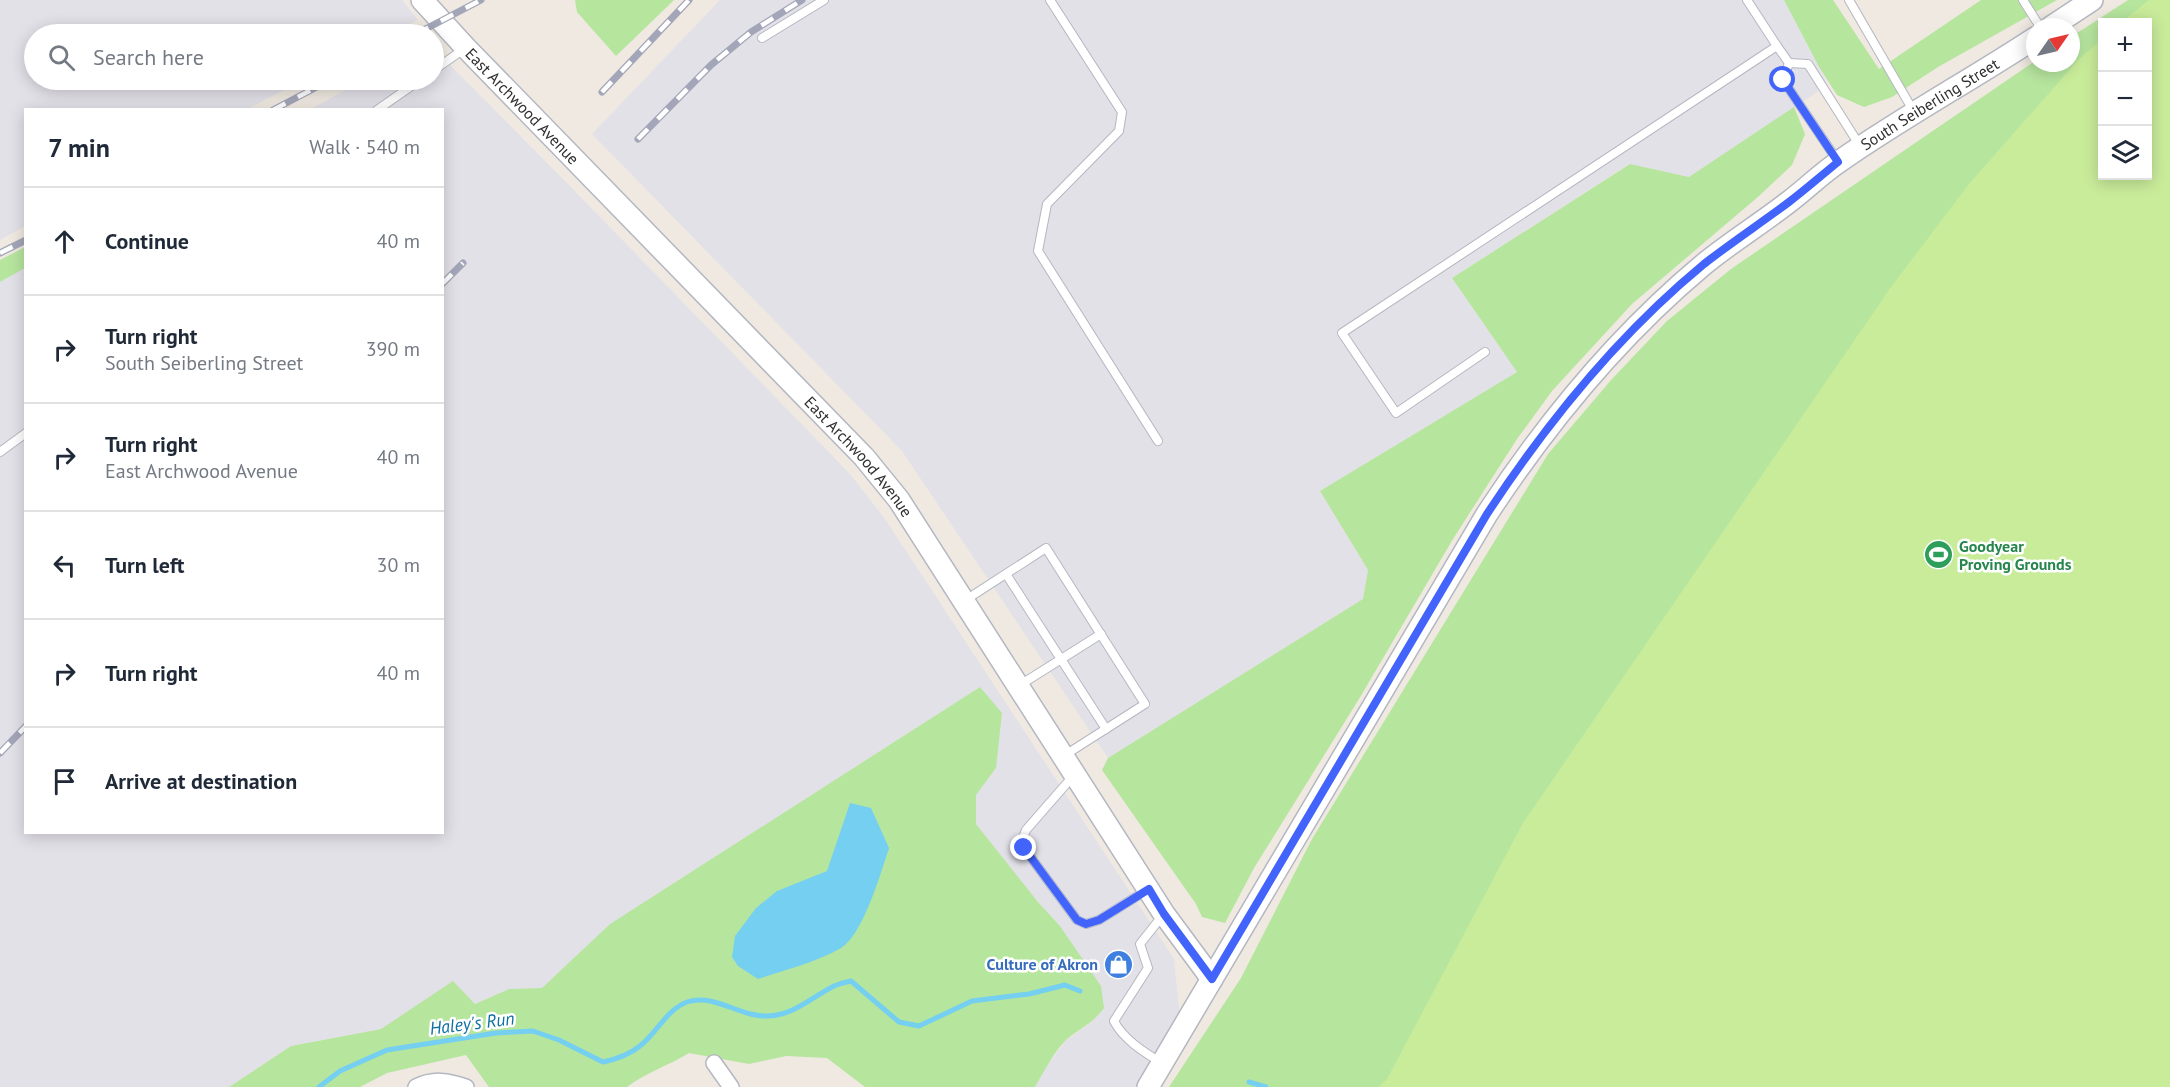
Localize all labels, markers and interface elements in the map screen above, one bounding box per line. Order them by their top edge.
north arrow [2026,18,2080,72]
map controls [2098,18,2152,180]
button: + [2098,18,2152,72]
search box [24,24,444,90]
icon: search [45,41,78,74]
text: Search here [93,43,204,71]
street label: East Archwood Avenue [461,44,583,168]
street label: South Seiberling Street [1857,53,2003,154]
route start [1769,66,1795,92]
button: − [2098,72,2152,126]
button: layers [2098,126,2152,180]
text: 7 min [48,131,110,164]
text: Walk · 540 m [309,134,420,160]
icon: ahead [48,225,81,258]
text: Continue [105,227,189,255]
text: 40 m [377,228,420,254]
text: Turn right [105,322,197,350]
icon: right [48,333,81,366]
text: 390 m [366,336,420,362]
text: South Seiberling Street [105,350,303,376]
street label: East Archwood Avenue [800,392,917,521]
text: Turn right [105,430,197,458]
icon: right [48,441,81,474]
text: 40 m [377,444,420,470]
text: East Archwood Avenue [105,458,298,484]
place label: Goodyear Proving Grounds [1959,536,2072,574]
sports icon: Goodyear Proving Grounds [1922,539,1954,571]
icon: left [48,549,81,582]
text: Turn left [105,551,185,579]
text: 30 m [377,552,420,578]
icon: right [48,657,81,690]
text: Turn right [105,659,197,687]
text: 40 m [377,660,420,686]
icon: arrive [48,765,81,798]
text: Arrive at destination [105,767,297,795]
route end [1010,834,1036,860]
shop icon: Culture of Akron [1103,948,1135,980]
place label: Culture of Akron [987,954,1098,974]
water label: Haley's Run [428,1006,516,1040]

